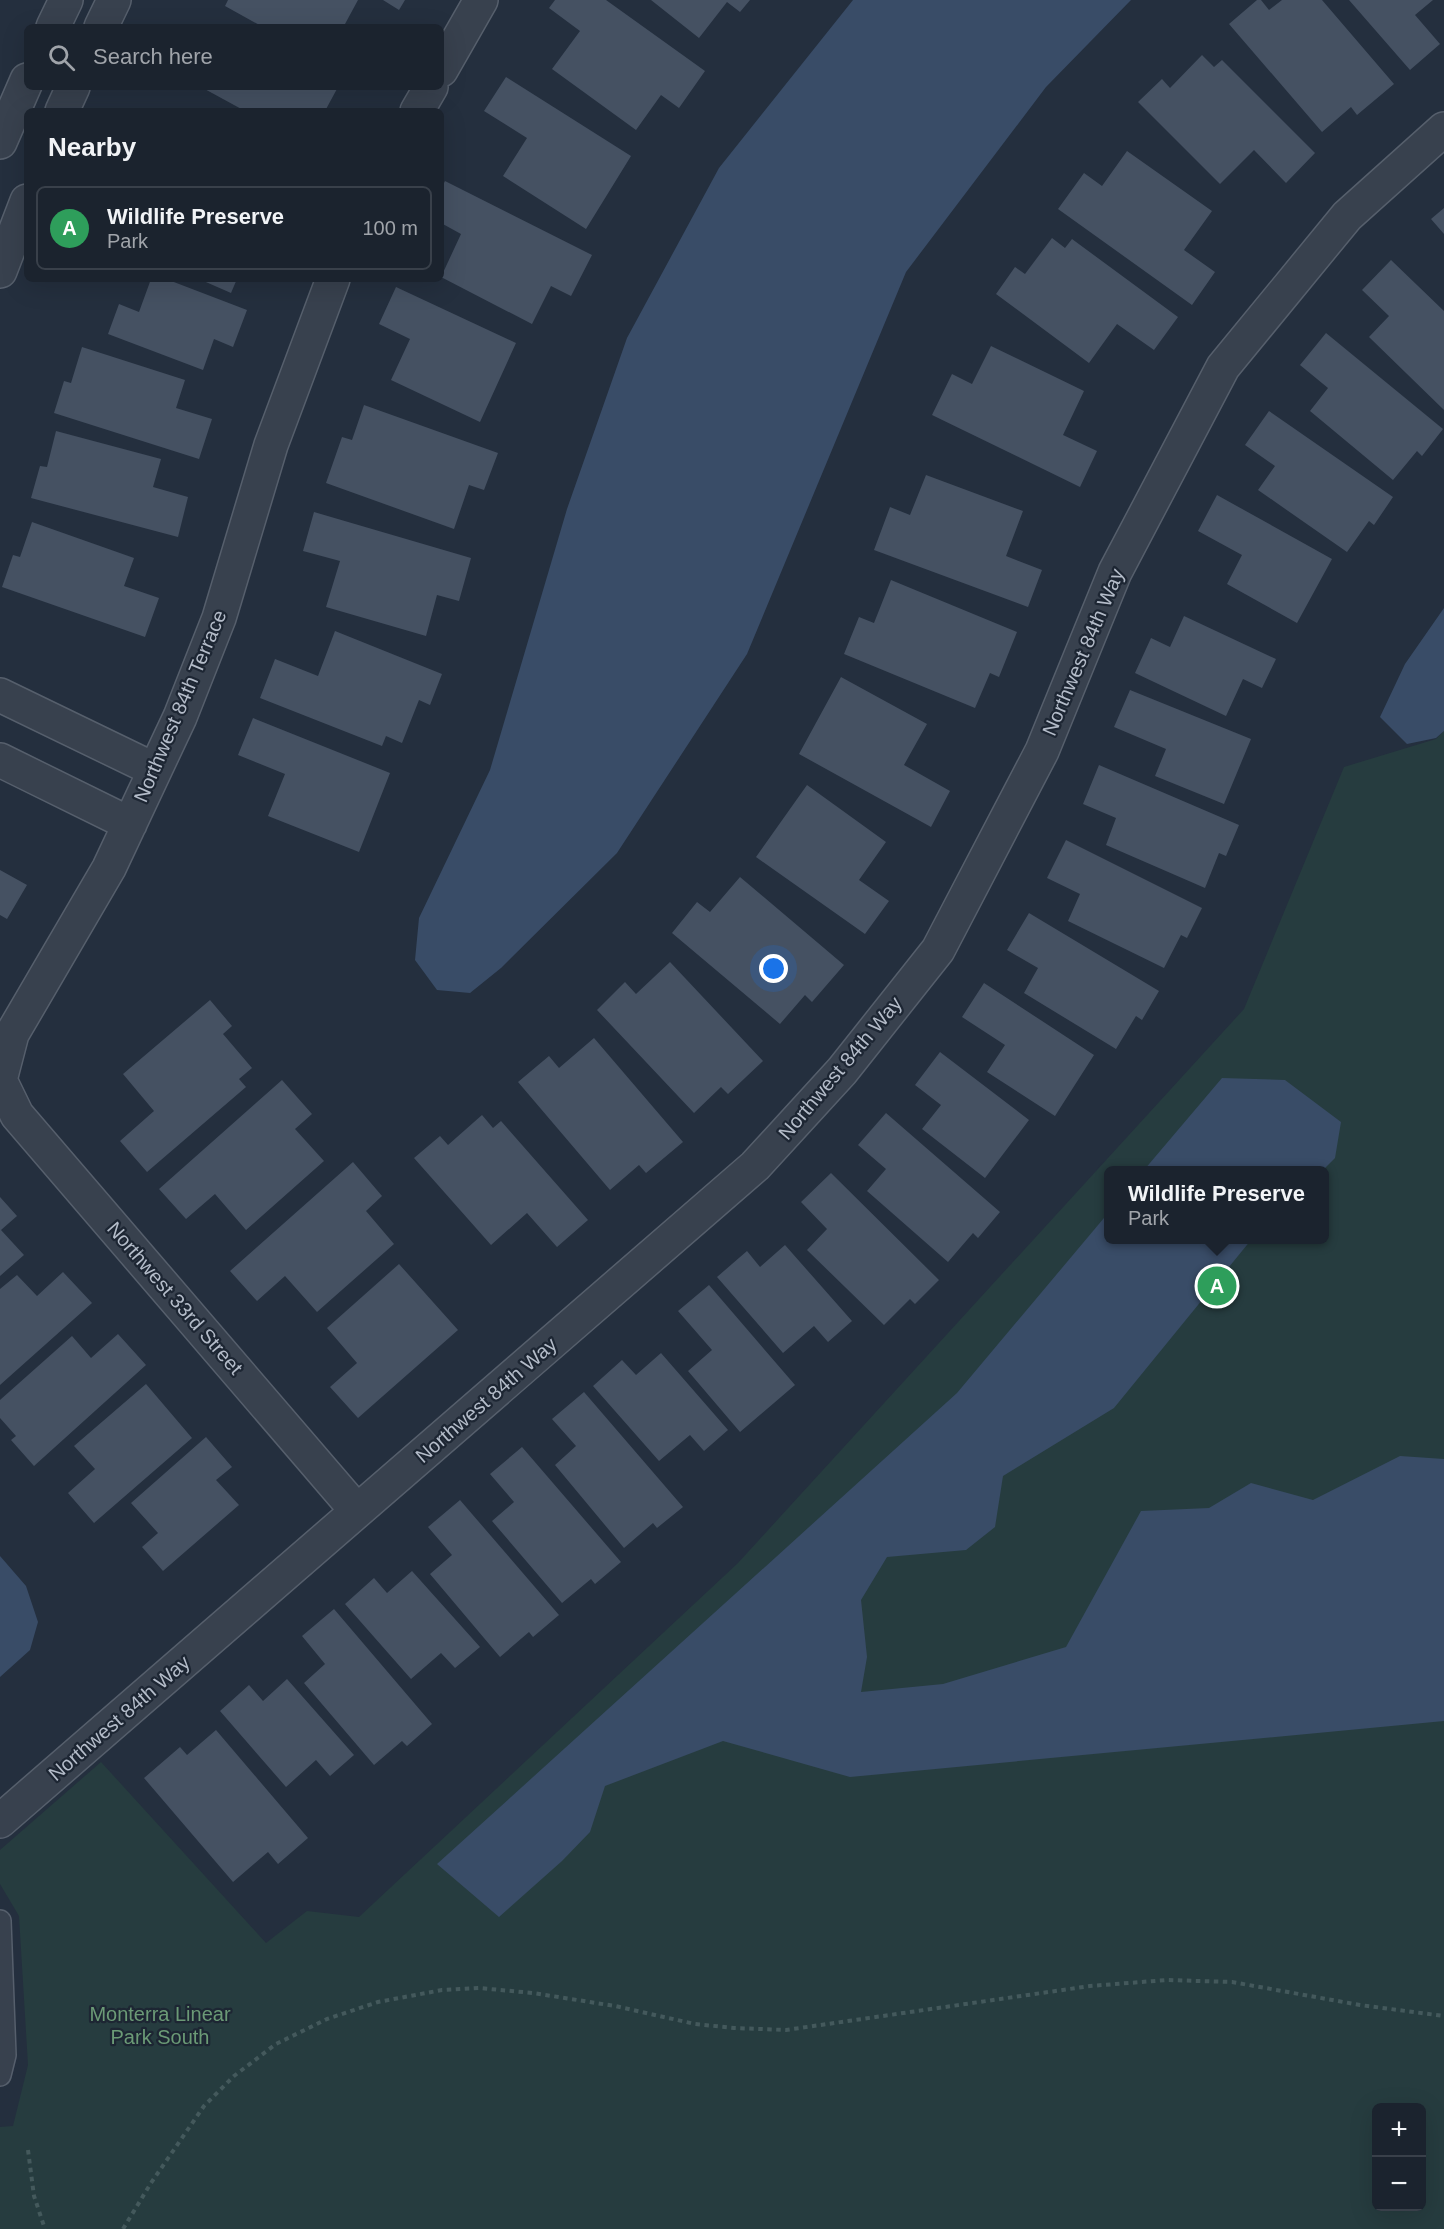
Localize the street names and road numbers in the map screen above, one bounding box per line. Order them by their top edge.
street label: Northwest 84th Way [1038,565,1128,739]
street label: Northwest 84th Terrace [130,607,230,805]
street label: Northwest 84th Way [774,992,906,1144]
street label: Northwest 33rd Street [103,1217,247,1379]
street label: Northwest 84th Way [411,1333,561,1467]
street label: Northwest 84th Way [44,1651,194,1785]

